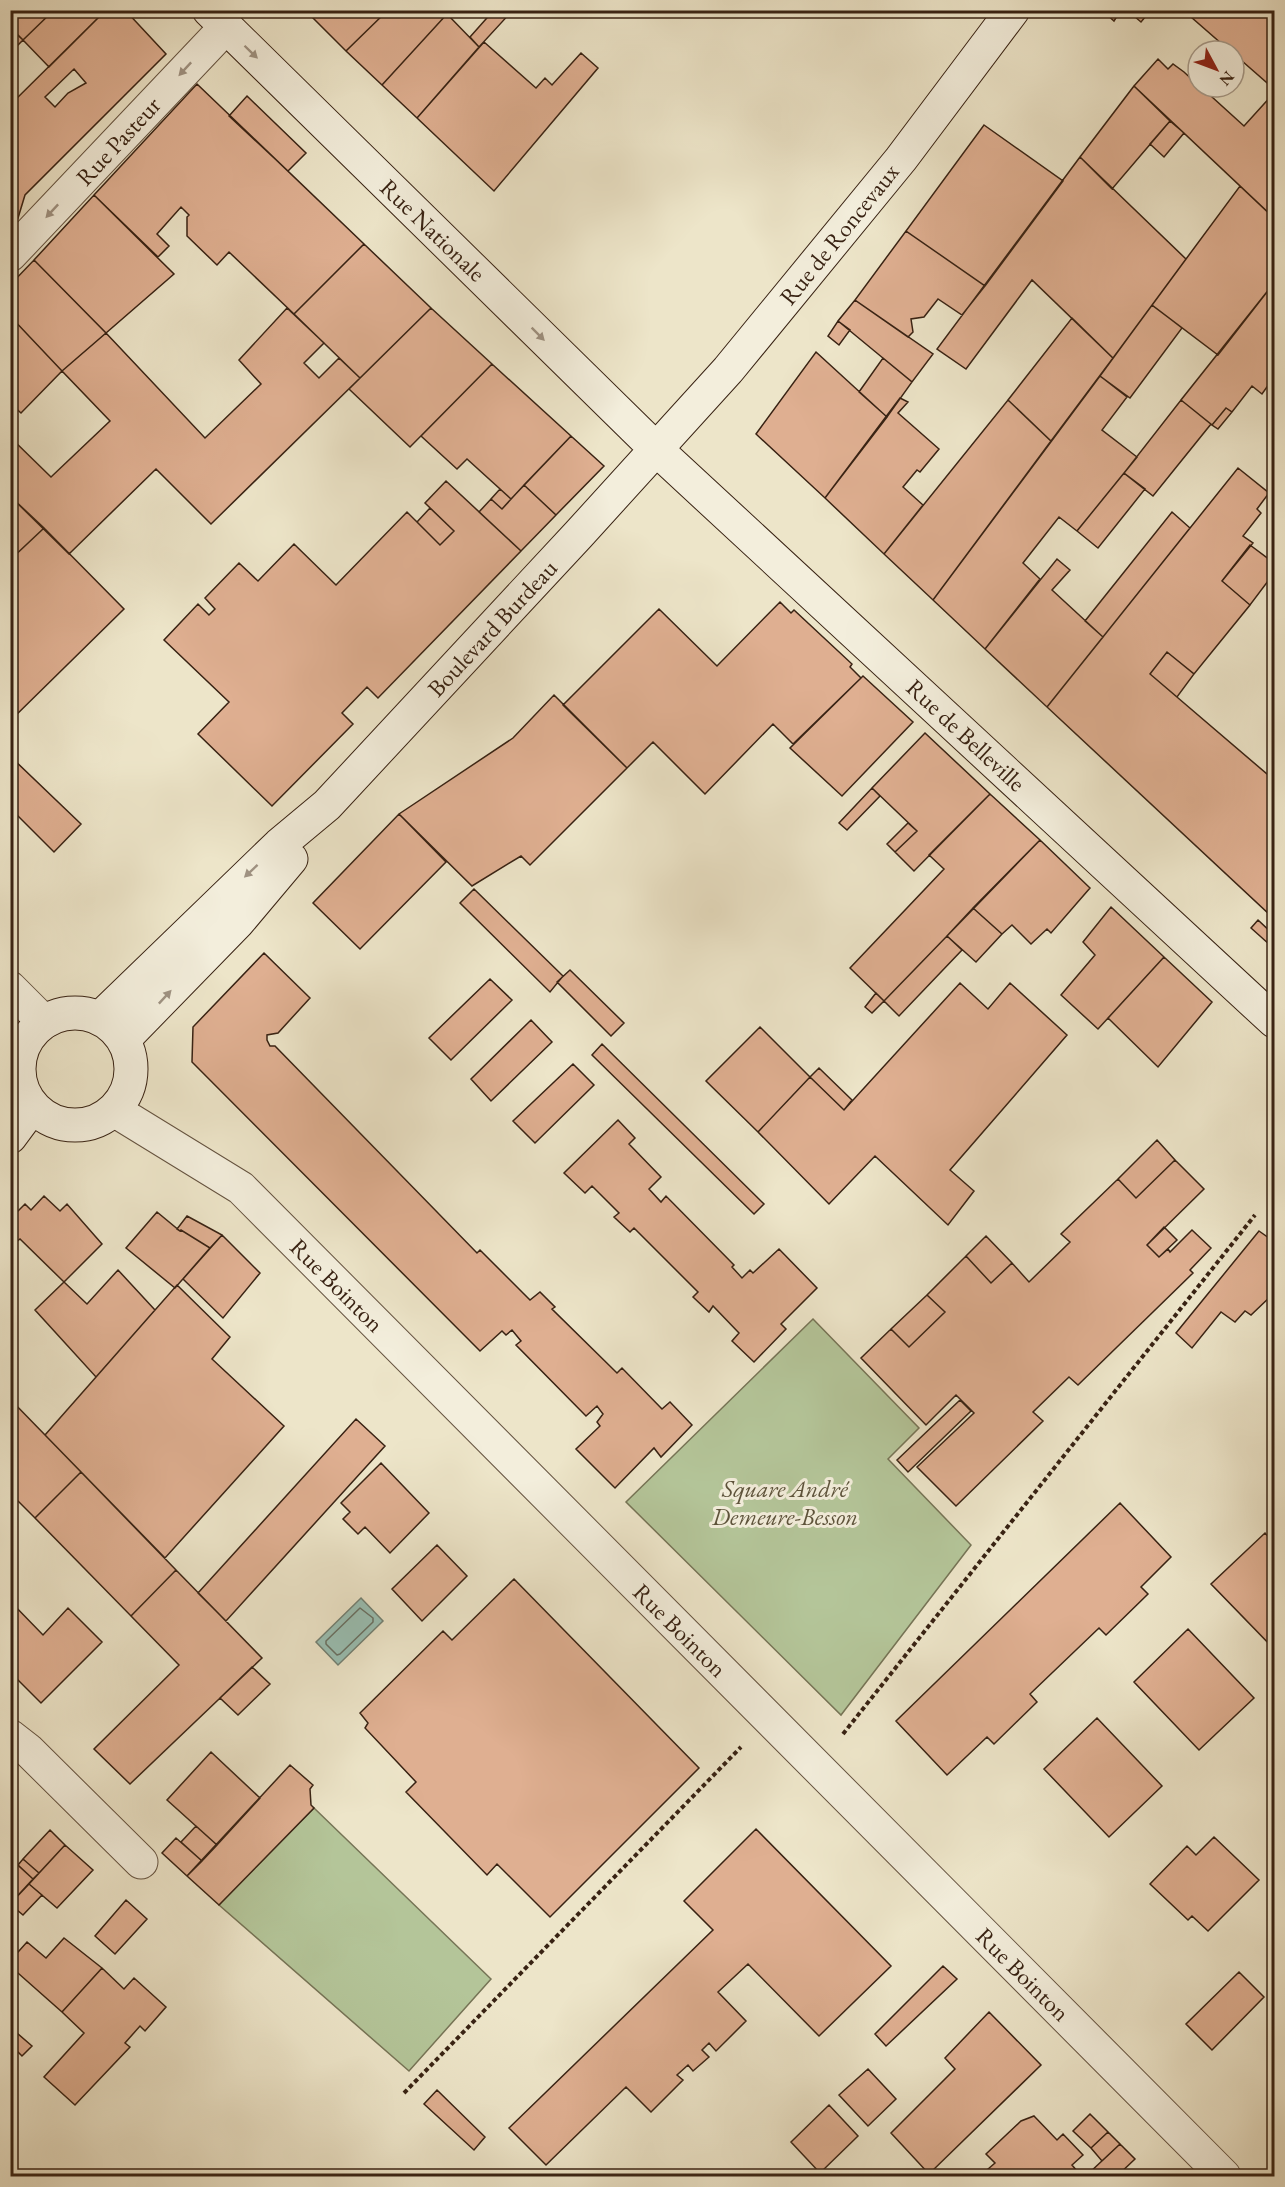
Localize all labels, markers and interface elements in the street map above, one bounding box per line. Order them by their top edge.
north arrow [1186,39,1246,99]
one-way arrow [243,44,257,58]
one-way arrow [179,62,193,76]
text: N [1215,67,1239,90]
street label: Rue Pasteur [69,90,167,192]
street label: Rue de Roncevaux [772,156,906,311]
street label: Rue Nationale [374,172,492,288]
one-way arrow [45,204,59,219]
one-way arrow [531,326,545,341]
street label: Boulevard Burdeau [420,552,564,703]
street label: Rue de Belleville [900,672,1032,798]
one-way arrow [244,864,259,878]
one-way arrow [157,991,171,1005]
street label: Rue Bointon [283,1231,391,1339]
park label: Square André Demeure-Besson [711,1473,858,1532]
street label: Rue Bointon [626,1576,734,1684]
street label: Rue Bointon [969,1920,1077,2028]

